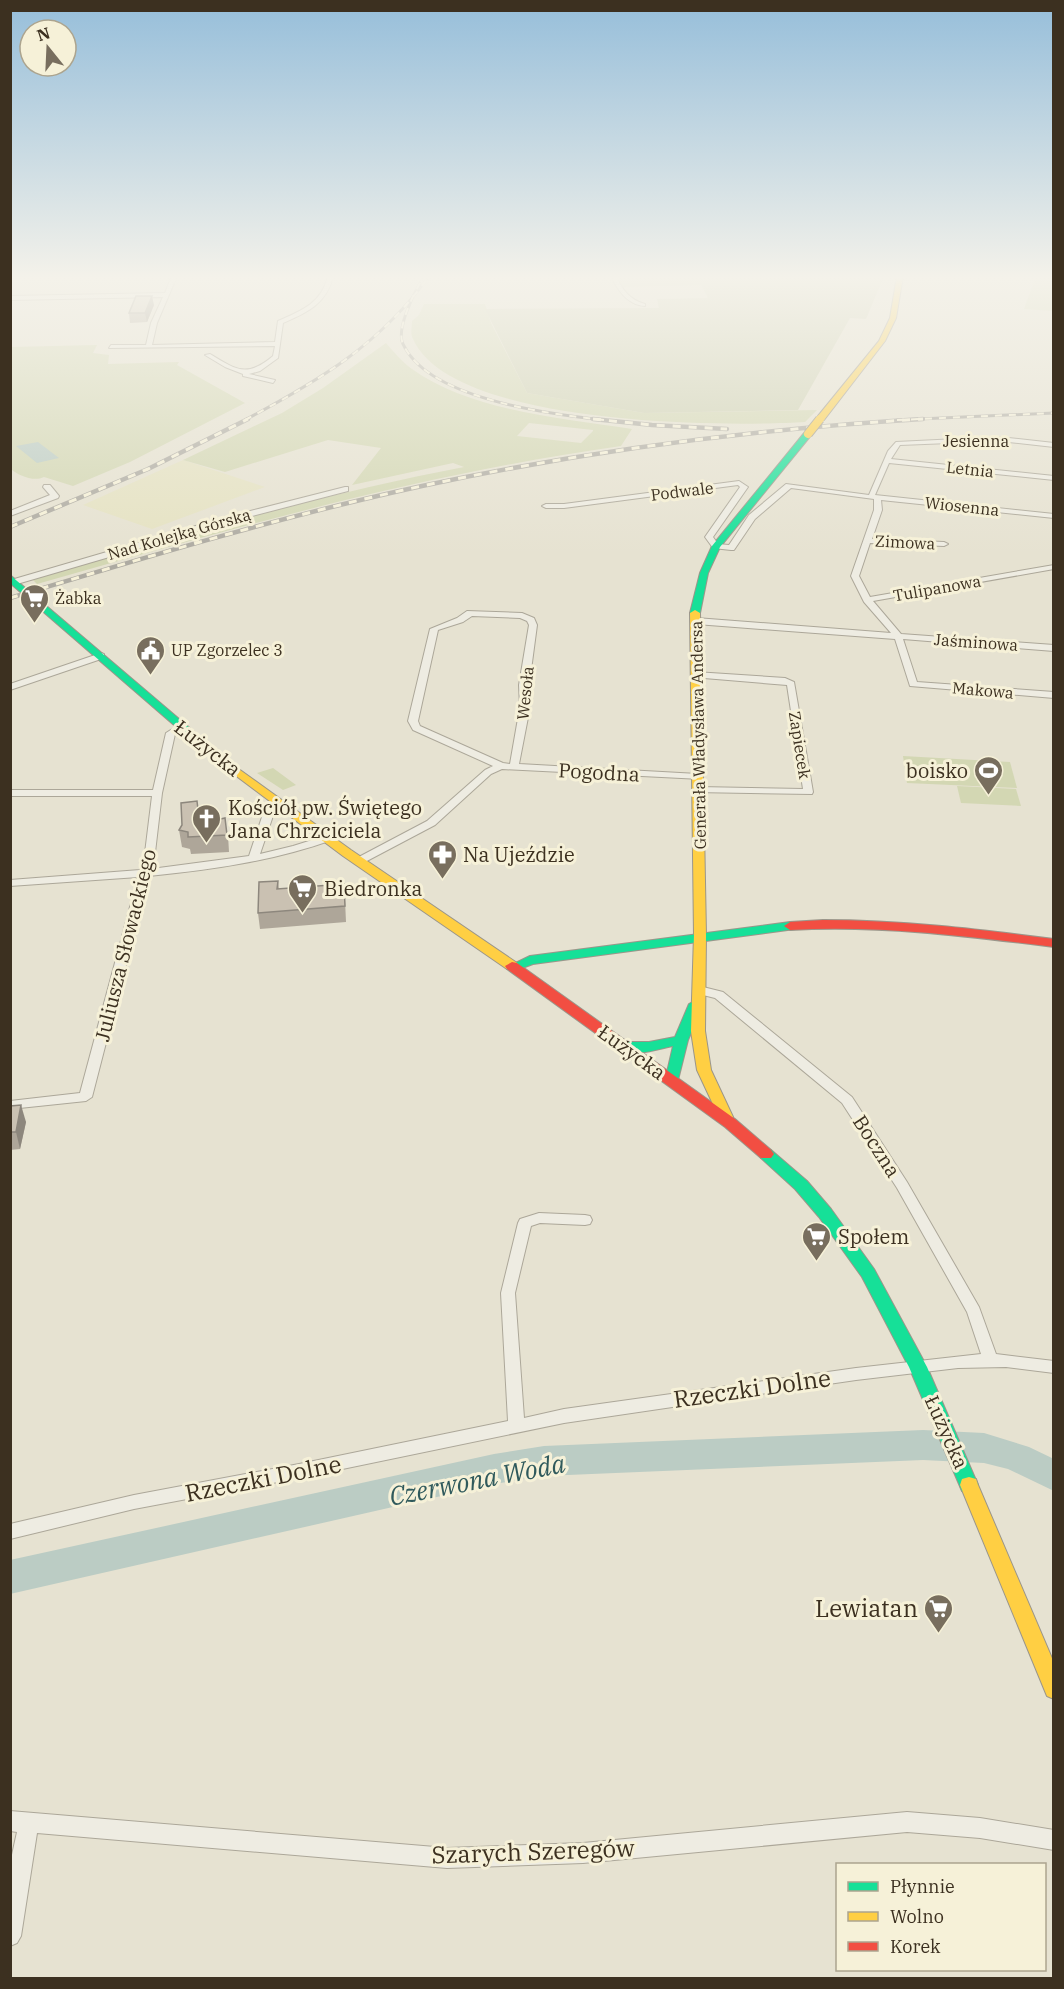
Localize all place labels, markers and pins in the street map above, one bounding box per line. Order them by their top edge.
supermarket icon: Żabka [18,582,50,624]
place label: Żabka [55,588,102,608]
public building icon: UP Zgorzelec 3 [134,634,166,676]
place label: UP Zgorzelec 3 [171,640,283,660]
sports icon: boisko [973,754,1005,796]
place label: boisko [906,757,968,784]
place label: Kościół pw. Świętego Jana Chrzciciela [228,794,422,844]
church icon: Kościół pw. Świętego Jana Chrzciciela [191,802,223,844]
pharmacy icon: Na Ujeździe [426,838,458,880]
place label: Na Ujeździe [463,841,575,868]
supermarket icon: Biedronka [287,872,319,914]
place label: Biedronka [324,875,422,902]
supermarket icon: Społem [801,1220,833,1262]
place label: Społem [838,1223,909,1250]
place label: Lewiatan [815,1592,918,1624]
supermarket icon: Lewiatan [923,1592,955,1634]

